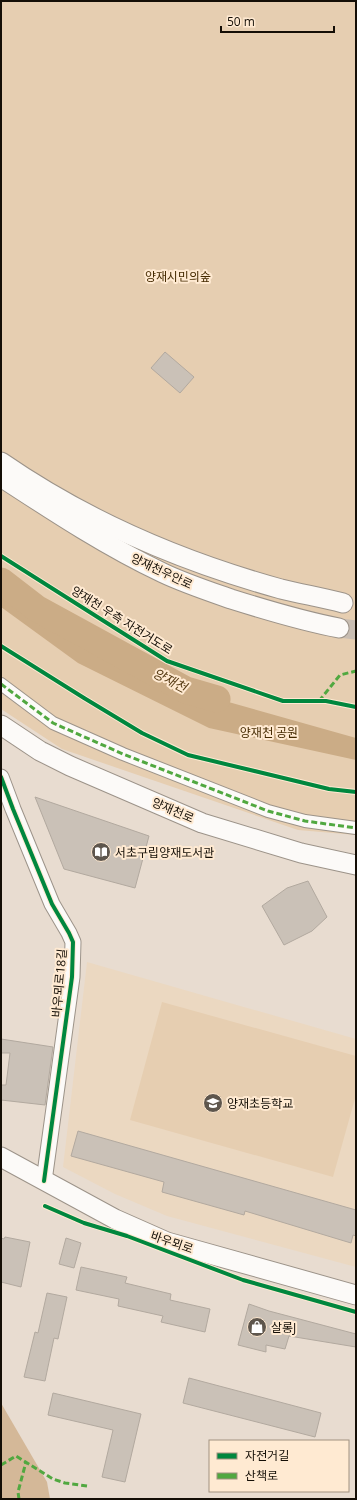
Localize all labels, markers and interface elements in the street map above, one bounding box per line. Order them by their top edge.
scale bar [221,8,334,34]
text: 50 m [227,13,255,30]
park label: 양재시민의숲 [145,268,211,285]
street label: 양재천우안로 [128,549,196,593]
street label: 양재천 우측 자전거도로 [68,582,176,658]
water label: 양재천 [150,664,191,697]
park label: 양재천 공원 [240,724,298,741]
street label: 양재천로 [149,794,197,826]
library icon: 서초구립양재도서관 [90,841,112,863]
place label: 서초구립양재도서관 [115,844,214,861]
street label: 바우뫼로18길 [48,948,70,1018]
school or university icon: 양재초등학교 [202,1092,224,1114]
place label: 양재초등학교 [227,1095,293,1112]
street label: 바우뫼로 [148,1227,196,1257]
shop icon: 살롱J [246,1316,268,1338]
place label: 살롱J [271,1319,296,1336]
legend [209,1440,349,1492]
text: 자전거길 [245,1447,289,1464]
text: 산책로 [245,1467,278,1484]

